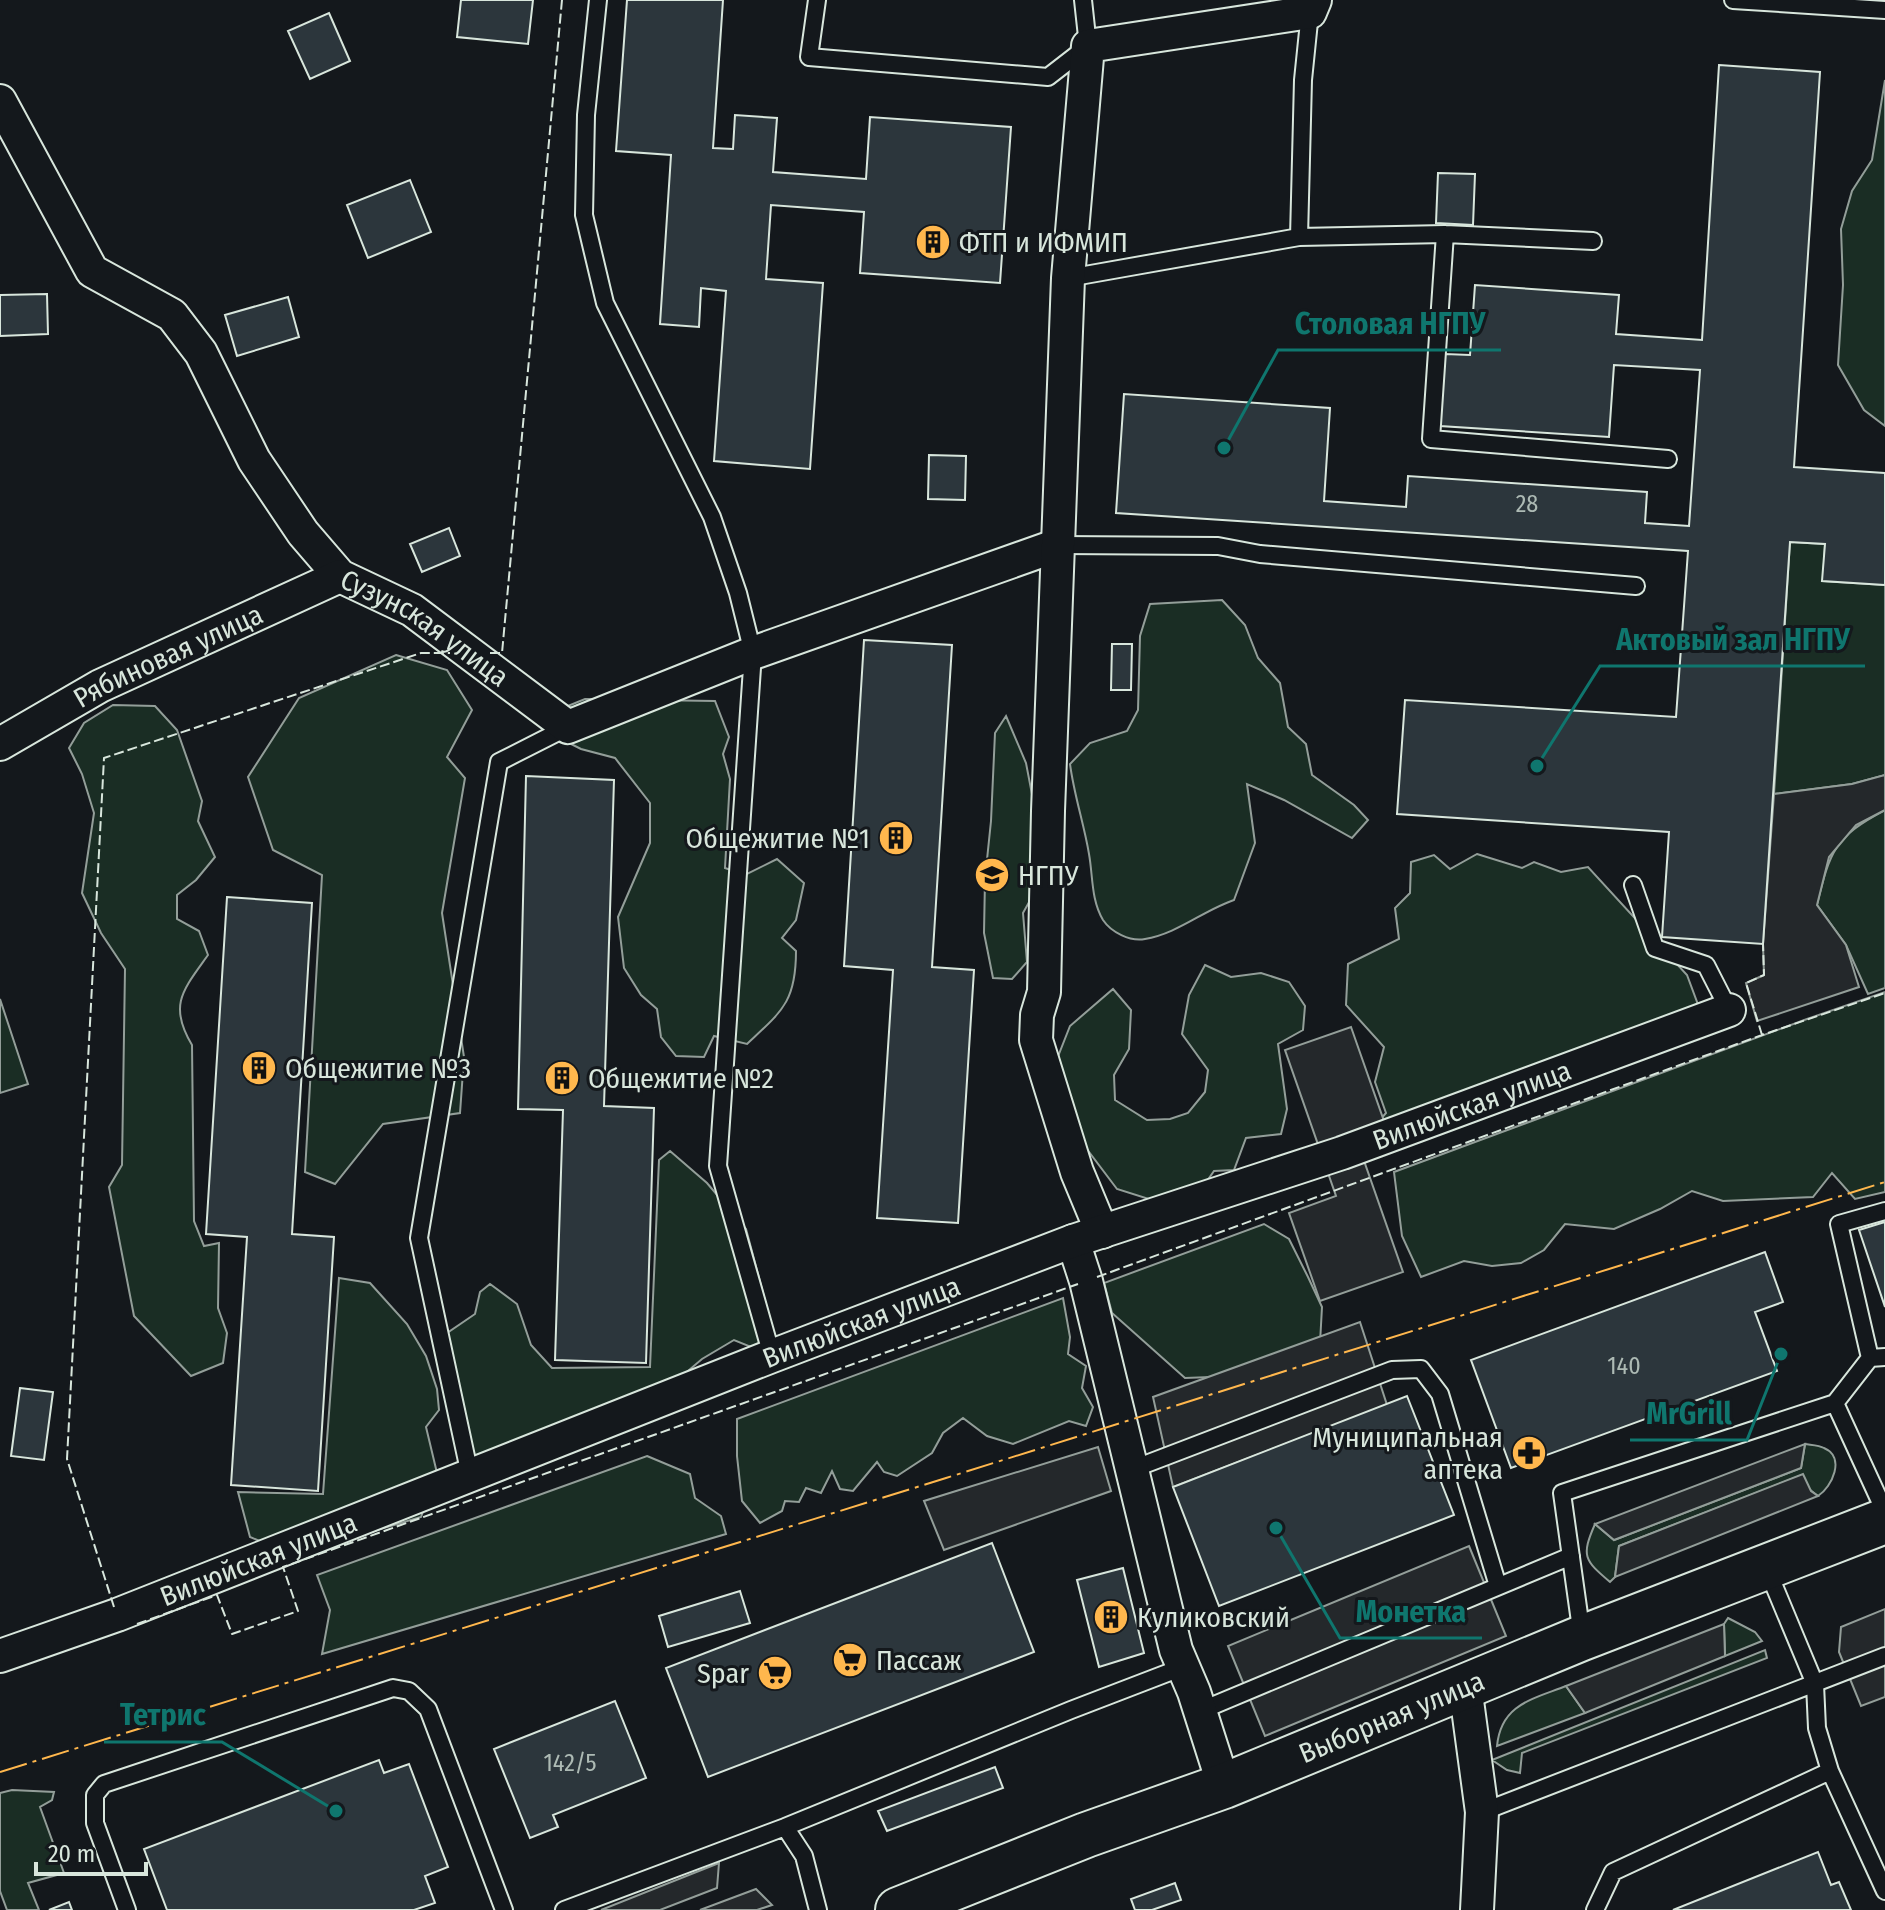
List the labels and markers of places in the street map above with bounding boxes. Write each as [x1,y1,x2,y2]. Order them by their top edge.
building icon: ФТП и ИФМИП [914,223,952,261]
place label: ФТП и ИФМИП [959,226,1128,259]
callout: Столовая НГПУ [1278,296,1501,350]
callout: Актовый зал НГПУ [1600,612,1865,666]
building icon: Общежитие №1 [877,819,915,857]
place label: Общежитие №1 [686,822,870,855]
school or university icon: НГПУ [973,856,1011,894]
place label: НГПУ [1018,859,1079,892]
building icon: Общежитие №3 [240,1049,278,1087]
place label: Общежитие №3 [285,1052,471,1085]
building icon: Общежитие №2 [543,1059,581,1097]
place label: Общежитие №2 [588,1062,774,1095]
callout: MrGrill [1630,1386,1747,1440]
place label: Муниципальная аптека [1312,1421,1503,1486]
pharmacy icon: Муниципальная аптека [1510,1434,1548,1472]
callout: Монетка [1340,1584,1482,1638]
building icon: Куликовский [1092,1598,1130,1636]
place label: Куликовский [1137,1601,1290,1634]
supermarket icon: Пассаж [831,1641,869,1679]
place label: Пассаж [876,1644,961,1677]
supermarket icon: Spar [756,1654,794,1692]
place label: Spar [697,1657,749,1690]
callout: Тетрис [104,1688,222,1742]

